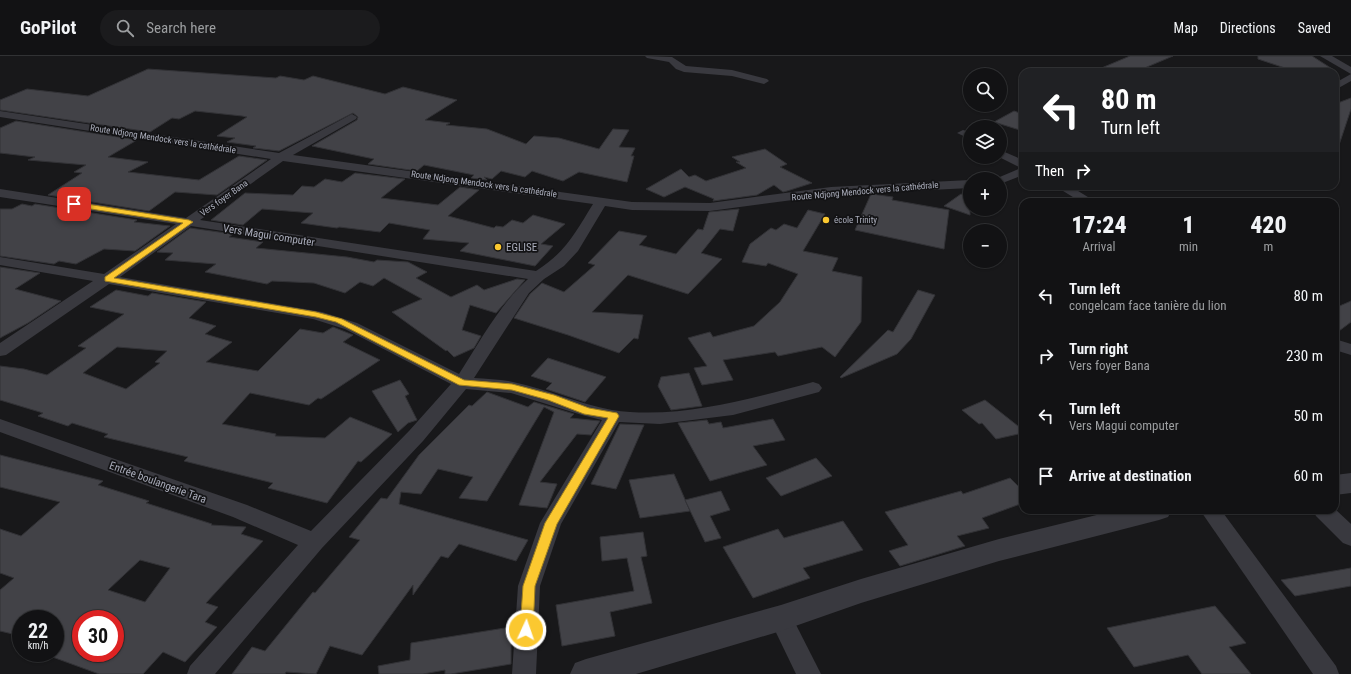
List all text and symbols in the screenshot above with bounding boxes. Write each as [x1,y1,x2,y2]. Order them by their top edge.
search box [100,10,380,46]
text: GoPilot [20,16,76,39]
icon: search [114,17,136,39]
text: Search here [146,19,216,37]
text: Map [1174,20,1198,36]
text: Directions [1220,20,1276,36]
text: Saved [1298,20,1331,36]
map controls [963,68,1007,268]
button: search [963,68,1007,112]
text: 80 m [1101,83,1157,116]
icon: left [1035,84,1087,136]
text: Turn left [1101,117,1160,138]
button: layers [963,120,1007,164]
street label: Route Ndjong Mendock vers la cathédrale [89,123,237,155]
icon: right [1072,160,1094,182]
text: Then [1035,162,1064,180]
street label: Route Ndjong Mendock vers la cathédrale [410,169,558,199]
button: + [963,172,1007,216]
street label: Vers foyer Bana [198,178,250,218]
street label: Route Ndjong Mendock vers la cathédrale [791,180,939,202]
pin [57,187,91,221]
icon: arrive [63,193,85,215]
text: 17:24 [1071,211,1127,239]
text: 1 [1182,211,1195,239]
text: 420 [1250,211,1287,239]
marker: école Trinity [821,215,831,225]
place label: école Trinity [834,215,877,225]
street label: Vers Magui computer [222,222,316,249]
button: − [963,224,1007,268]
text: Arrival [1082,239,1116,254]
text: min [1179,239,1198,254]
text: m [1264,239,1273,254]
place label: EGLISE [506,241,538,254]
marker: EGLISE [493,242,503,252]
text: Turn left [1069,280,1120,298]
icon: left [1035,285,1057,307]
text: 80 m [1293,287,1323,305]
text: congelcam face tanière du lion [1069,298,1227,313]
text: Turn right [1069,340,1128,358]
icon: right [1035,345,1057,367]
text: 230 m [1286,347,1323,365]
text: Vers foyer Bana [1069,358,1150,373]
text: Turn left [1069,400,1120,418]
icon: left [1035,405,1057,427]
text: 50 m [1293,407,1323,425]
text: Vers Magui computer [1069,418,1179,433]
street label: Entrée boulangerie Tara [108,459,208,506]
icon: arrive [1035,465,1057,487]
text: Arrive at destination [1069,467,1192,485]
text: 60 m [1293,467,1323,485]
position arrow [505,609,547,651]
speed limit sign: 30 [72,610,124,662]
text: 22 [28,619,48,643]
text: km/h [28,640,48,651]

